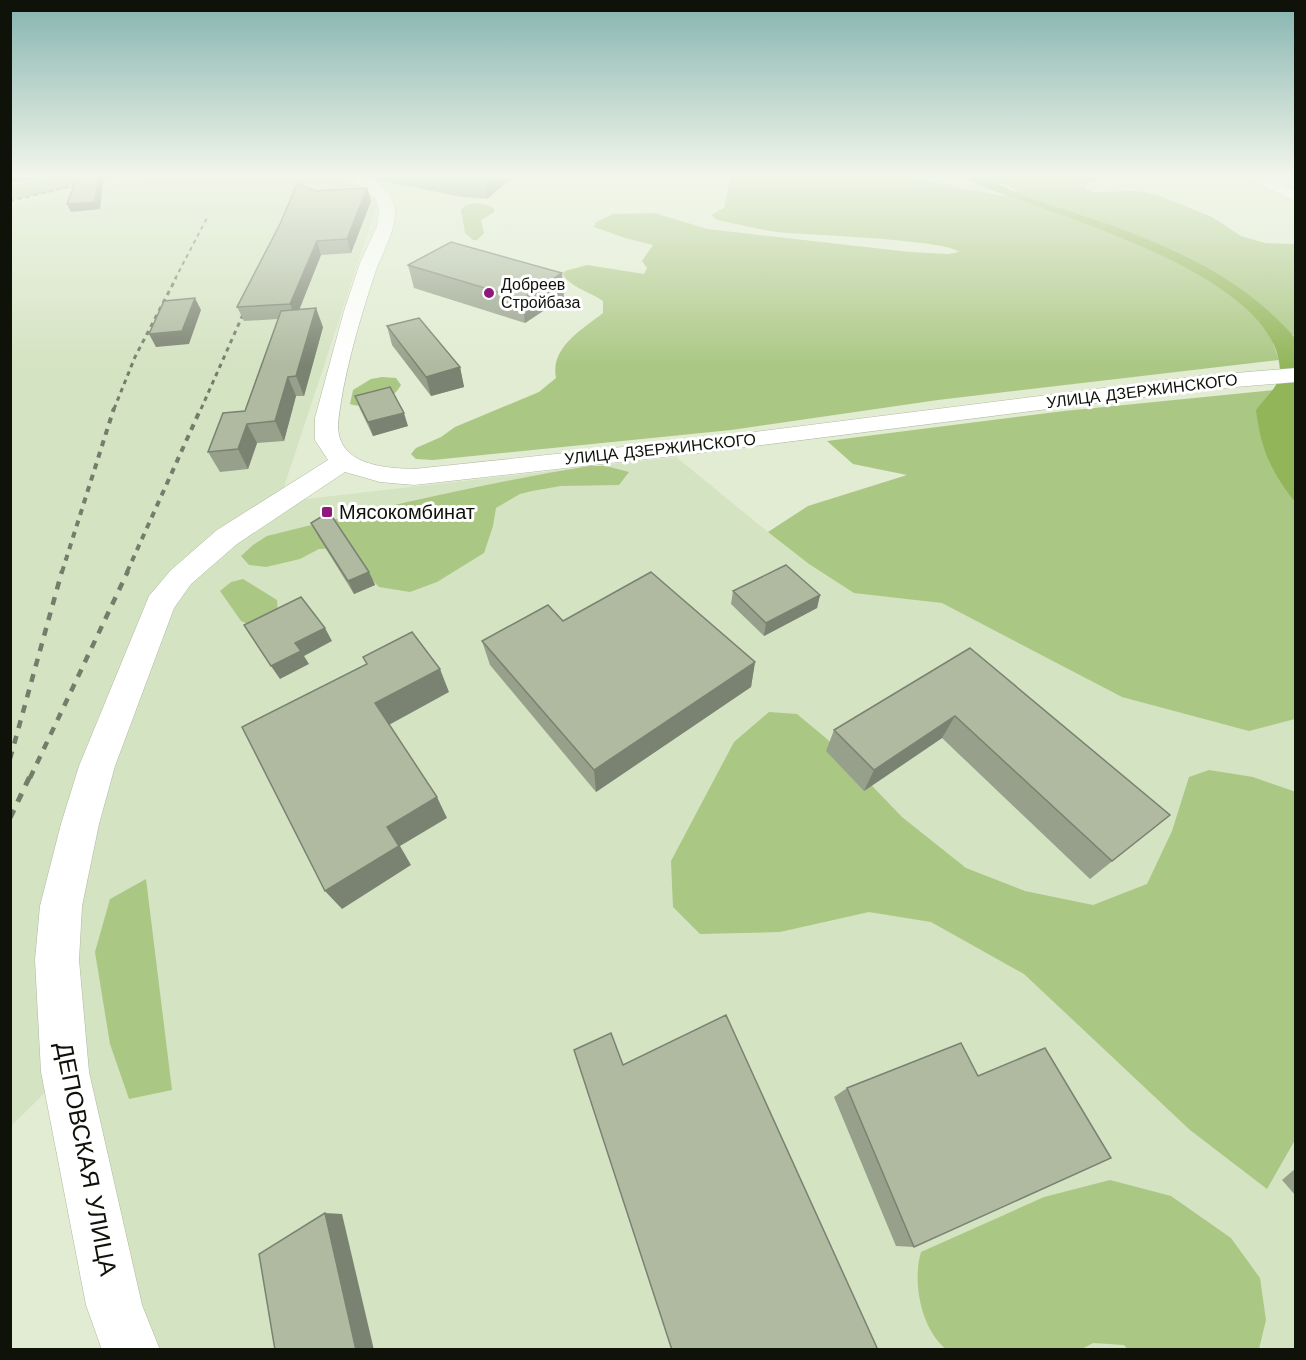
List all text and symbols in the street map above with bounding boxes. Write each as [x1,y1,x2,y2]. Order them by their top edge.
place label: Добреев Стройбаза [501,275,580,312]
marker: Добреев Стройбаза [482,286,496,300]
street label: УЛИЦА ДЗЕРЖИНСКОГО [1045,370,1239,412]
street label: УЛИЦА ДЗЕРЖИНСКОГО [563,429,757,469]
place label: Мясокомбинат [339,500,475,524]
marker: Мясокомбинат [320,505,334,519]
street label: ДЕПОВСКАЯ УЛИЦА [50,1040,122,1278]

